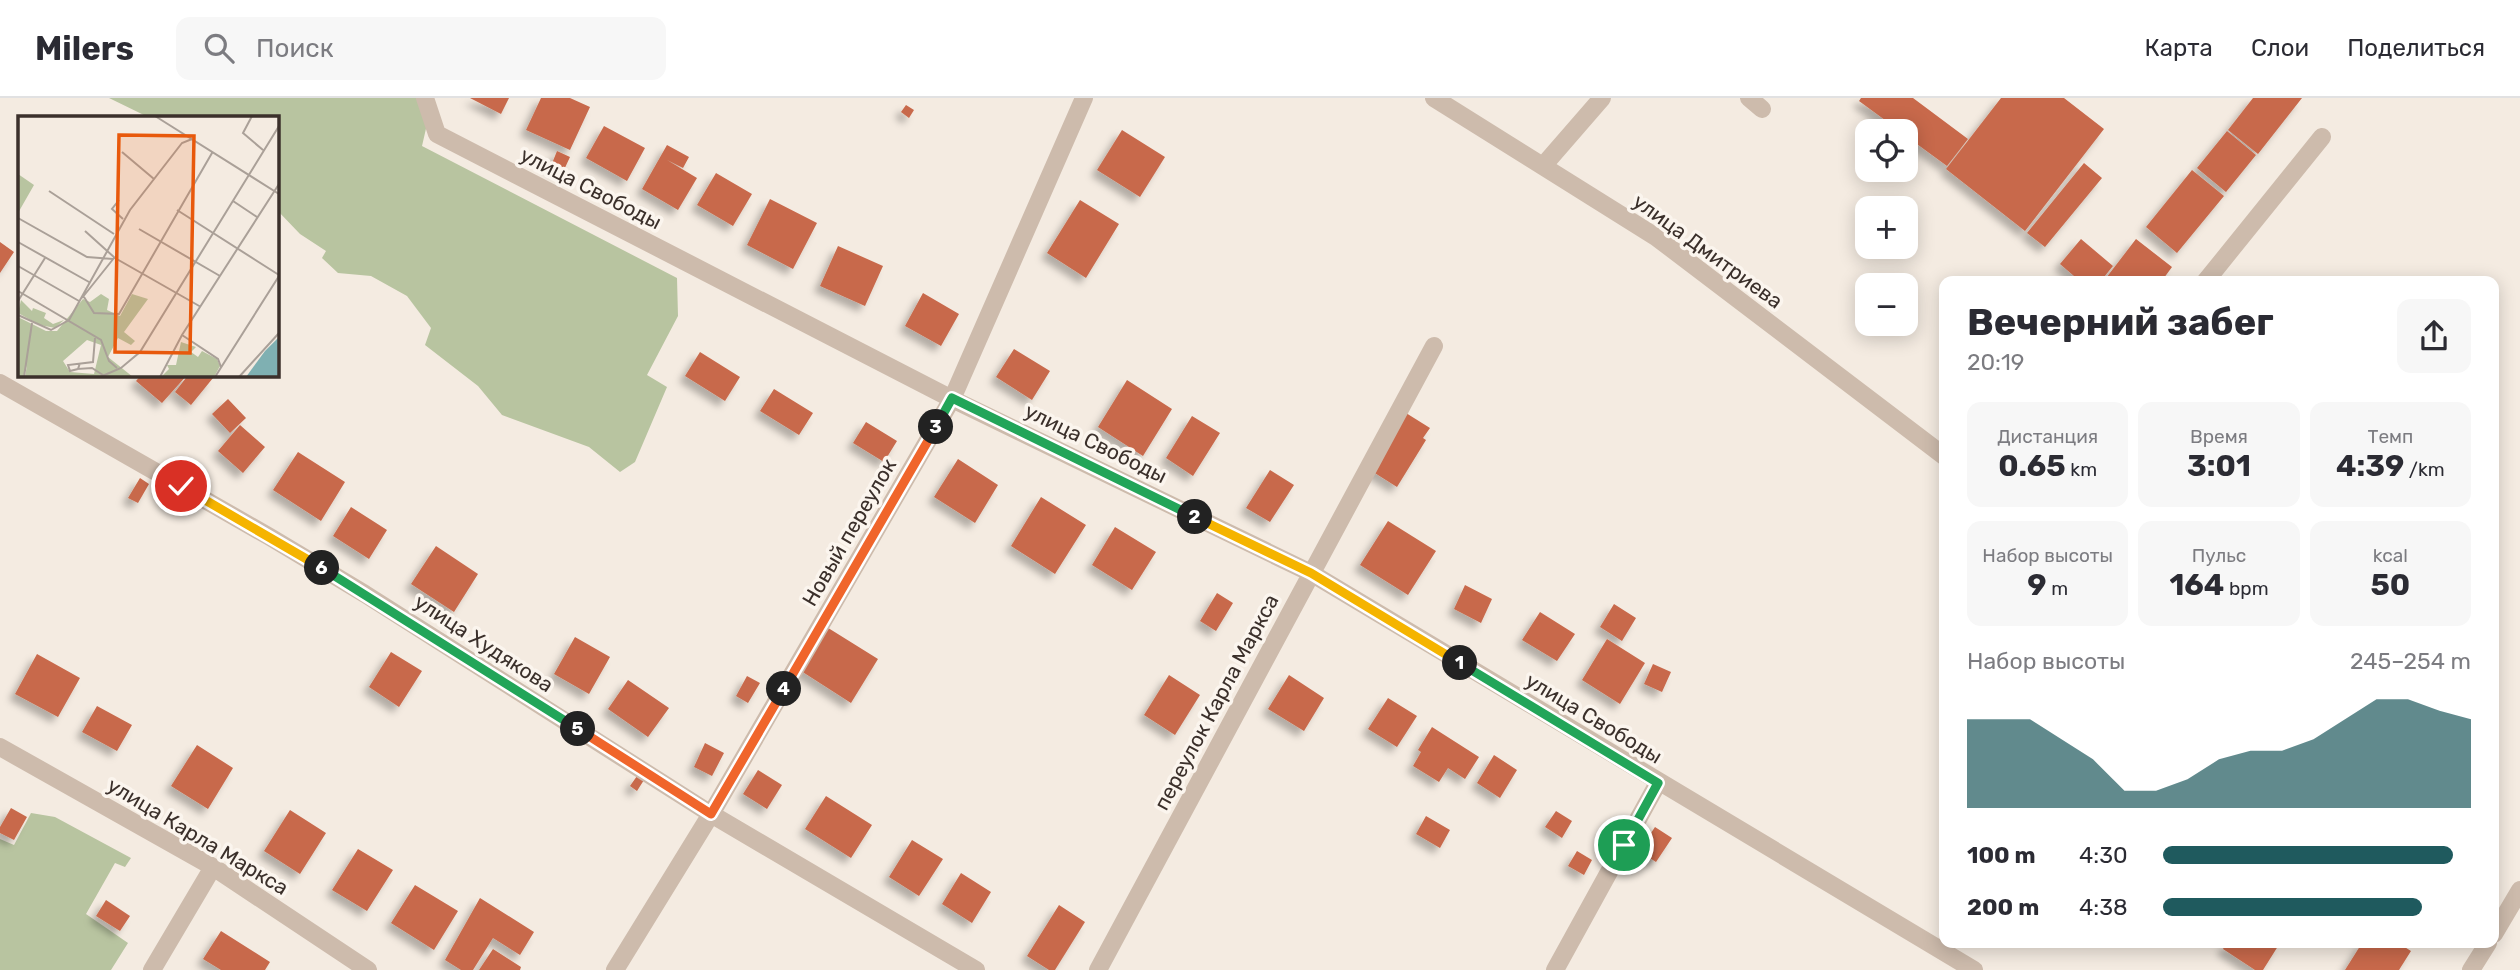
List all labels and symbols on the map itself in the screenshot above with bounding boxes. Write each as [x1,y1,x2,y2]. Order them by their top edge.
inset map [18,116,278,376]
street label: улица Свободы [516,142,666,234]
street label: улица Дмитриева [1628,188,1788,314]
street label: улица Свободы [1021,398,1171,488]
pin: 3 [918,410,954,444]
street label: Новый переулок [797,454,901,610]
pin [151,456,211,516]
pin: 2 [1178,500,1212,534]
pin: 6 [304,550,340,586]
street label: улица Худякова [410,589,558,697]
street label: переулок Карла Маркса [1148,590,1284,814]
pin: 1 [1442,646,1478,680]
street label: улица Свободы [1521,667,1667,769]
pin: 4 [766,672,802,706]
pin: 5 [560,712,596,746]
street label: улица Карла Маркса [103,772,293,900]
pin [1594,815,1654,875]

